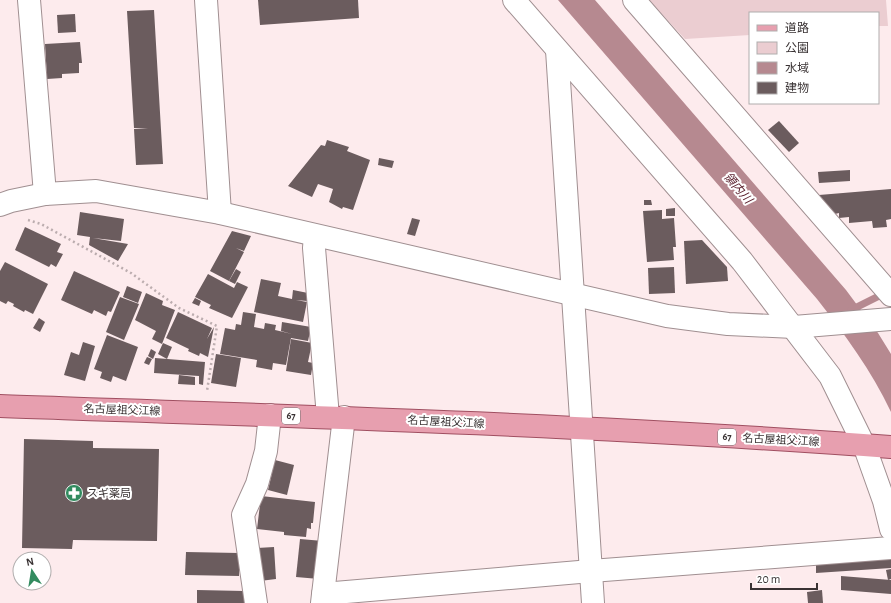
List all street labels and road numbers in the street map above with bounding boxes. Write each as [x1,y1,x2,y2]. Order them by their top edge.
street label: 名古屋祖父江線 [83,402,161,417]
road number: 67 [282,408,300,424]
street label: 名古屋祖父江線 [407,413,485,430]
road number: 67 [718,429,736,445]
street label: 名古屋祖父江線 [742,431,820,448]

